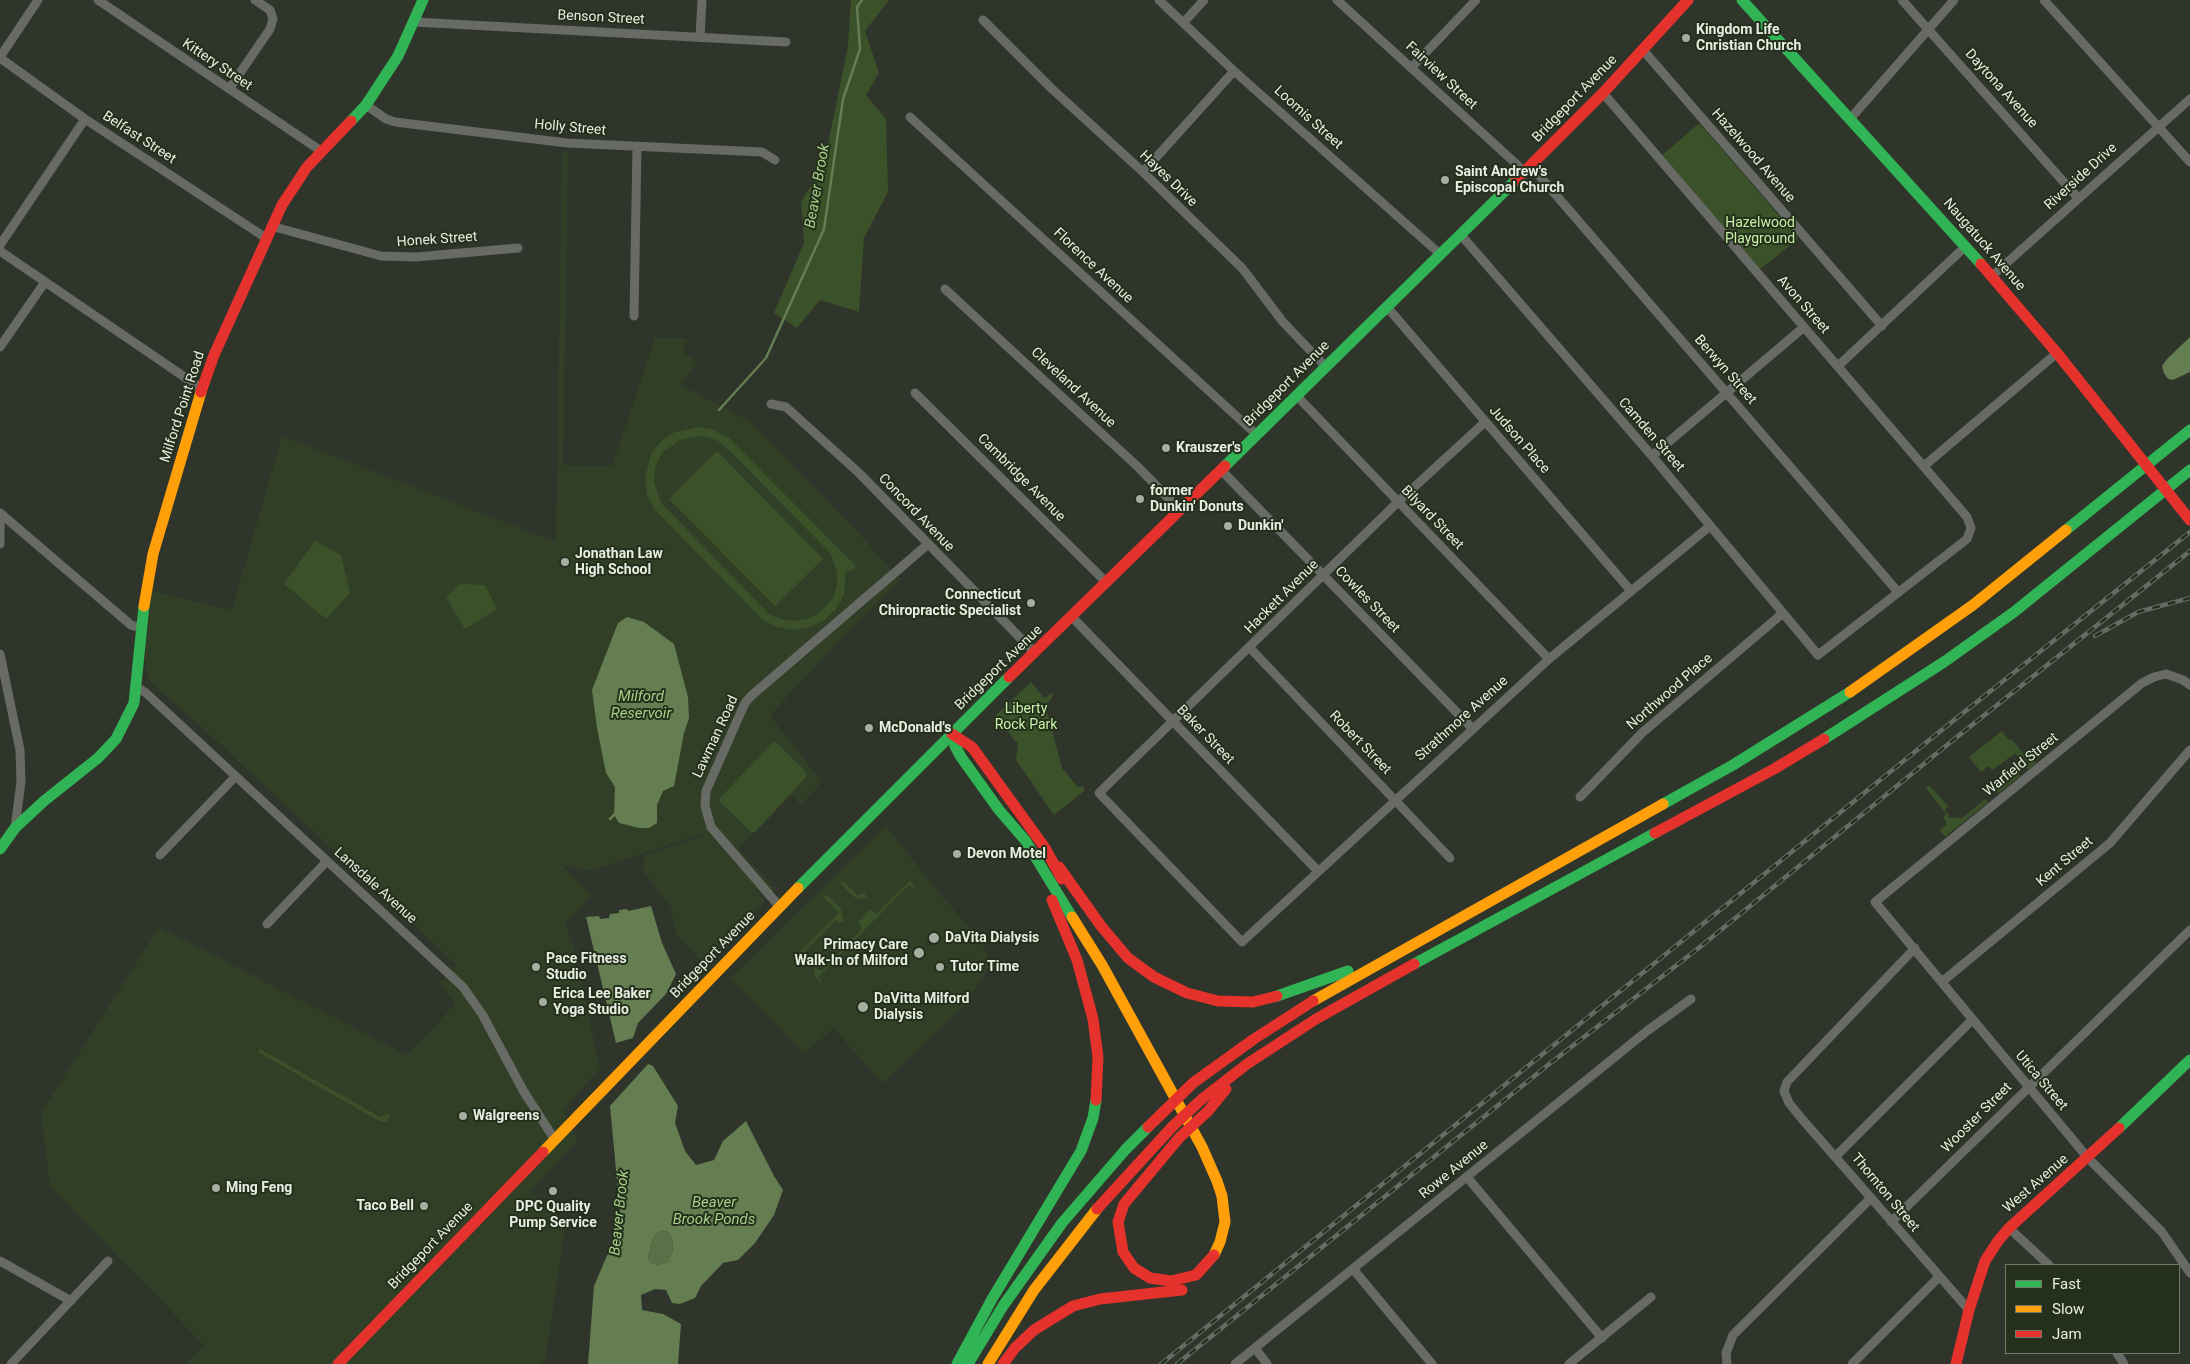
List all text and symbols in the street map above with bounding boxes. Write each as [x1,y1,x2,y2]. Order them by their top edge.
street label: Benson Street [557,7,645,29]
place label: Kingdom Life Cnristian Church [1696,22,1801,54]
marker: Kingdom Life Cnristian Church [1680,32,1692,44]
street label: Kittery Street [179,35,255,95]
street label: Fairview Street [1402,39,1480,113]
street label: Daytona Avenue [1961,46,2041,132]
street label: Bridgeport Avenue [1529,52,1621,146]
street label: Loomis Street [1270,83,1346,153]
street label: Hazelwood Avenue [1708,106,1798,206]
street label: Belfast Street [99,108,179,168]
street label: Holly Street [533,117,607,139]
street label: Riverside Drive [2041,140,2121,214]
water label: Beaver Brook [802,142,834,230]
street label: Hayes Drive [1136,147,1200,211]
place label: Saint Andrew's Episcopal Church [1455,164,1564,196]
marker: Saint Andrew's Episcopal Church [1439,174,1451,186]
street label: Naugatuck Avenue [1939,195,2029,295]
park label: Hazelwood Playground [1725,215,1795,248]
street label: Florence Avenue [1050,225,1136,307]
street label: Honek Street [396,229,478,251]
street label: Avon Street [1773,272,1833,338]
street label: Berwyn Street [1690,332,1760,408]
street label: Bridgeport Avenue [1240,337,1334,431]
street label: Cleveland Avenue [1027,344,1119,432]
street label: Milford Point Road [157,349,209,465]
street label: Camden Street [1614,395,1688,475]
street label: Judson Place [1485,403,1553,477]
street label: Cambridge Avenue [974,431,1068,525]
place label: Krauszer's [1176,440,1241,456]
marker: Krauszer's [1160,442,1172,454]
street label: Concord Avenue [875,471,957,555]
street label: Bilyard Street [1397,482,1467,554]
place label: former Dunkin' Donuts [1150,483,1244,516]
marker: former Dunkin' Donuts [1134,493,1146,505]
place label: Dunkin' [1238,518,1283,534]
marker: Dunkin' [1222,520,1234,532]
place label: Jonathan Law High School [575,546,663,578]
marker: Jonathan Law High School [559,556,571,568]
street label: Hackett Avenue [1242,557,1322,637]
street label: Cowles Street [1331,563,1403,637]
place label: Connecticut Chiropractic Specialist [879,587,1021,620]
marker: Connecticut Chiropractic Specialist [1025,597,1037,609]
street label: Bridgeport Avenue [952,622,1046,714]
street label: Northwood Place [1624,650,1716,734]
street label: Strathmore Avenue [1412,673,1512,765]
water label: Milford Reservoir [611,688,671,723]
street label: Lawman Road [690,693,742,781]
park label: Liberty Rock Park [995,701,1057,734]
street label: Baker Street [1173,702,1237,768]
street label: Robert Street [1325,708,1395,778]
place label: McDonald's [879,720,951,736]
marker: McDonald's [863,722,875,734]
street label: Warfield Street [1980,730,2062,800]
street label: Kent Street [2033,833,2097,891]
street label: Lansdale Avenue [330,844,420,928]
place label: Devon Motel [967,846,1046,862]
marker: Devon Motel [951,848,963,860]
street label: Bridgeport Avenue [667,908,759,1002]
place label: DaVita Dialysis [945,930,1039,946]
marker: DaVita Dialysis [927,931,941,945]
place label: Primacy Care Walk-In of Milford [795,937,908,970]
marker: Primacy Care Walk-In of Milford [912,946,926,960]
place label: Pace Fitness Studio [546,951,627,984]
place label: Tutor Time [950,959,1019,975]
marker: Pace Fitness Studio [530,961,542,973]
marker: Tutor Time [934,961,946,973]
place label: Erica Lee Baker Yoga Studio [553,986,651,1019]
place label: DaVitta Milford Dialysis [874,991,969,1024]
marker: Erica Lee Baker Yoga Studio [537,996,549,1008]
marker: DaVitta Milford Dialysis [856,1000,870,1014]
street label: Utica Street [2011,1048,2071,1114]
street label: Wooster Street [1938,1079,2016,1157]
place label: Walgreens [473,1108,539,1124]
marker: Walgreens [457,1110,469,1122]
street label: Rowe Avenue [1416,1137,1492,1203]
street label: Thornton Street [1847,1150,1923,1236]
street label: West Avenue [2000,1151,2072,1217]
water label: Beaver Brook [607,1169,633,1257]
place label: Ming Feng [226,1180,292,1196]
marker: Ming Feng [210,1182,222,1194]
marker: DPC Quality Pump Service [547,1185,559,1197]
water label: Beaver Brook Ponds [673,1194,755,1229]
place label: Taco Bell [356,1198,414,1214]
street label: Bridgeport Avenue [385,1199,477,1293]
place label: DPC Quality Pump Service [509,1199,597,1232]
marker: Taco Bell [418,1200,430,1212]
legend [2005,1264,2180,1354]
text: Fast [2052,1275,2081,1293]
text: Slow [2052,1300,2084,1318]
text: Jam [2052,1325,2082,1343]

